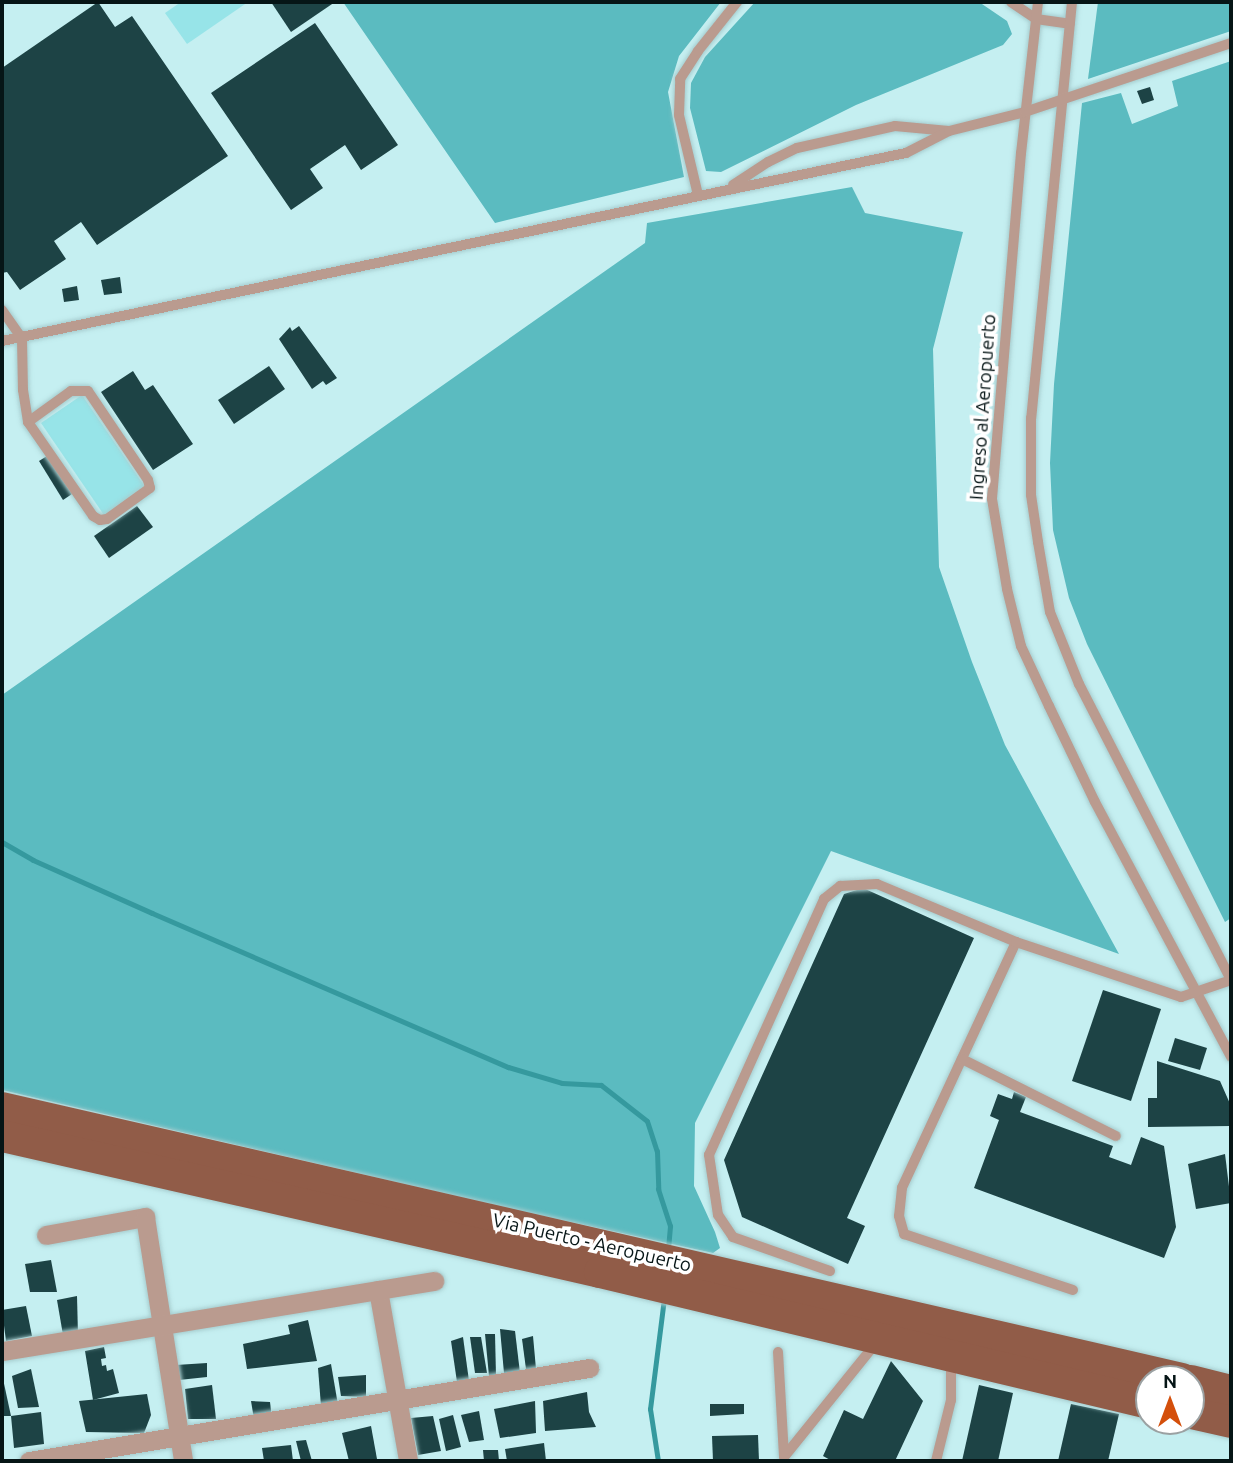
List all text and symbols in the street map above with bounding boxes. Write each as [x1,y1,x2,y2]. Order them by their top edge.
street label: Ingreso al Aeropuerto [965,313,1001,501]
street label: Via Puerto - Aeropuerto [490,1209,694,1277]
north arrow [1135,1365,1205,1435]
text: N [1163,1370,1177,1392]

